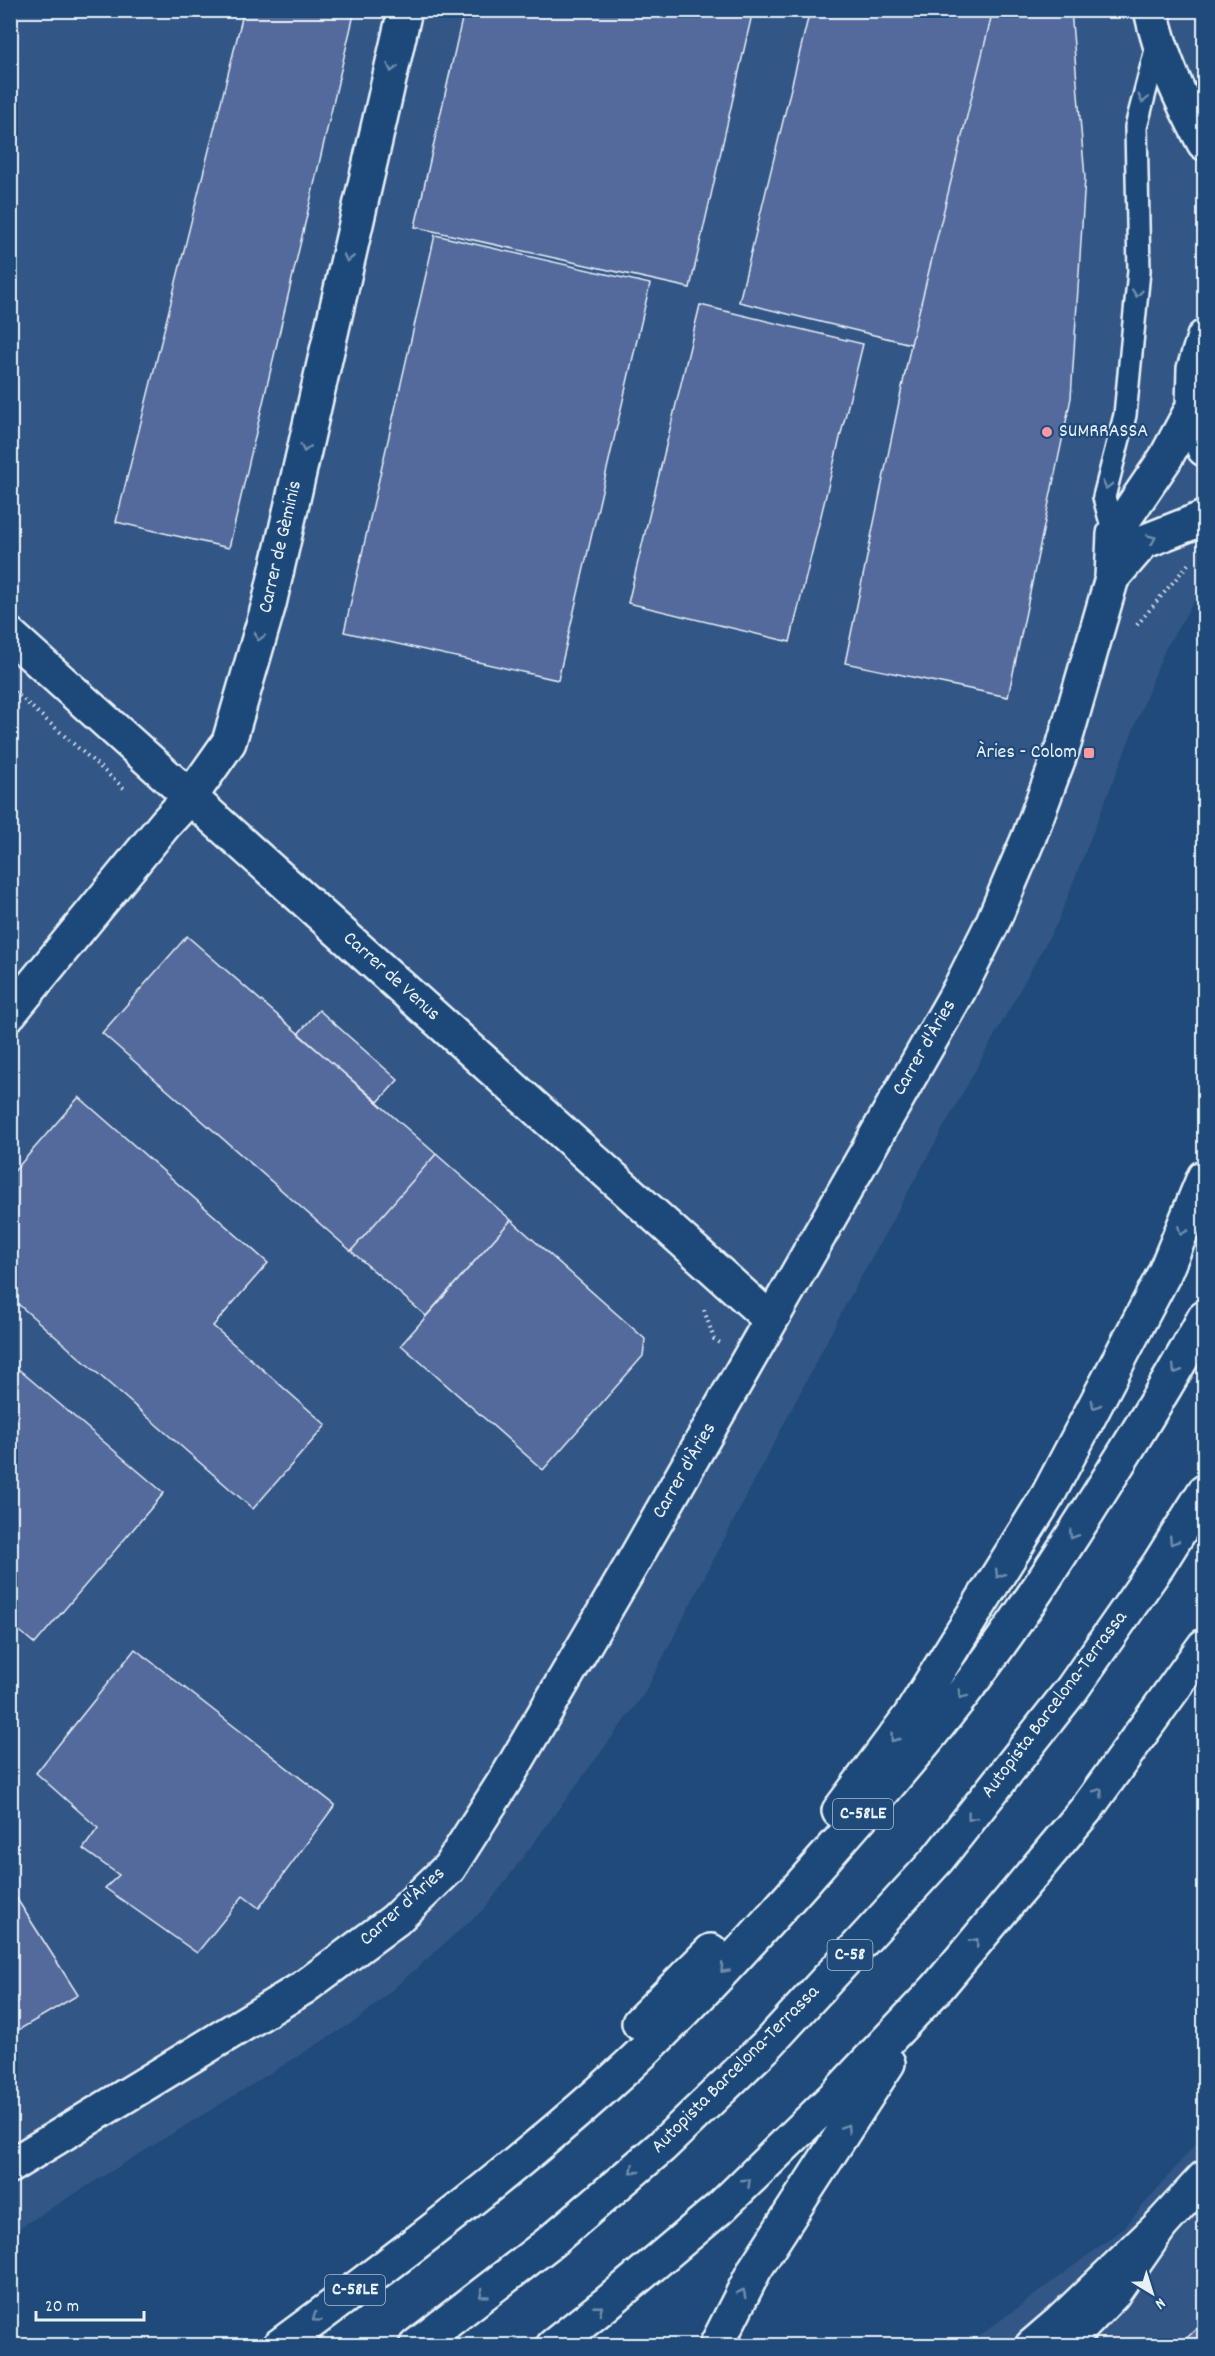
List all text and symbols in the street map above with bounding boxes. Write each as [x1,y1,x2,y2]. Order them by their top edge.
one-way arrow [386,62,399,72]
one-way arrow [1138,93,1151,103]
one-way arrow [343,252,356,262]
one-way arrow [1131,288,1144,297]
place label: SUMRRASSA [1059,418,1148,446]
marker: SUMRRASSA [1040,425,1054,439]
one-way arrow [299,442,312,452]
street label: Carrer de Gèminis [252,478,310,616]
one-way arrow [1102,480,1115,490]
one-way arrow [1145,534,1156,546]
one-way arrow [254,631,266,642]
place label: Àries - Colom [976,739,1077,767]
marker: Àries - Colom [1082,746,1096,760]
street label: Carrer de Venus [336,926,446,1028]
street label: Carrer d'Àries [886,995,964,1101]
one-way arrow [1177,1224,1189,1235]
one-way arrow [1172,1364,1184,1374]
one-way arrow [1091,1399,1102,1409]
street label: Carrer d'Àries [646,1418,724,1524]
one-way arrow [1069,1529,1081,1539]
one-way arrow [1169,1535,1181,1545]
one-way arrow [994,1568,1006,1578]
street label: Autopista Barcelona-Terrassa [975,1605,1135,1804]
one-way arrow [958,1688,969,1699]
one-way arrow [890,1732,901,1743]
one-way arrow [1092,1787,1103,1798]
road number: C-58LE [833,1799,893,1829]
one-way arrow [968,1810,979,1821]
street label: Carrer d'Àries [354,1861,452,1953]
one-way arrow [968,1938,979,1949]
road number: C-58 [828,1940,872,1970]
one-way arrow [720,1962,731,1973]
street label: Autopista Barcelona-Terrassa [646,1979,827,2160]
one-way arrow [838,2124,850,2134]
one-way arrow [630,2163,641,2174]
one-way arrow [739,2179,750,2190]
north arrow [1122,2263,1182,2323]
road number: C-58LE [325,2275,385,2305]
scale bar [36,2284,144,2322]
one-way arrow [479,2286,490,2297]
one-way arrow [735,2289,747,2300]
text: N [1149,2291,1170,2314]
text: 20 m [45,2295,79,2320]
one-way arrow [592,2306,603,2317]
one-way arrow [312,2311,323,2322]

